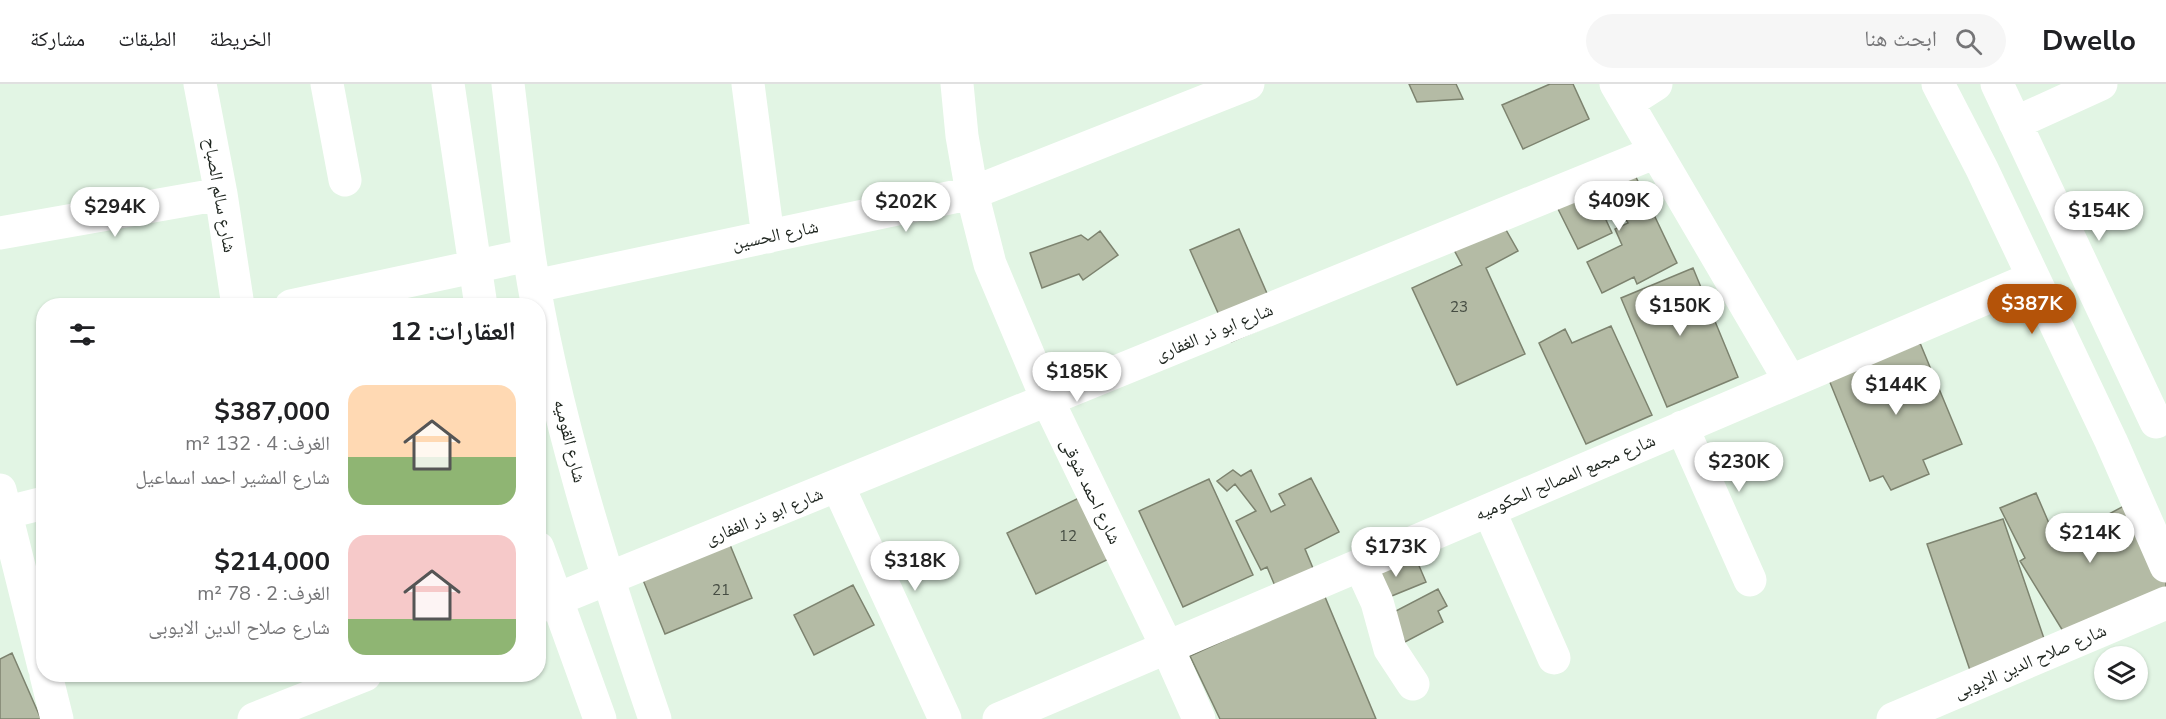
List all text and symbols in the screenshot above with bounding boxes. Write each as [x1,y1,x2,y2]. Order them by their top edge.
search box [1586,14,2006,68]
text: Dwello [2042,22,2136,60]
text: ابحث هنا [1864,24,1937,54]
text: مشاركة [30,25,85,53]
text: الطبقات [118,25,177,53]
text: الخريطة [210,25,271,53]
icon: search [1952,25,1985,58]
street label: شارع سالم الصباح [198,136,242,254]
pin: $409K [1577,181,1661,232]
pin: $202K [864,182,948,233]
pin: $294K [73,187,157,238]
text: $409K [1588,187,1650,214]
text: $202K [875,188,937,215]
pin: $154K [2057,191,2141,242]
text: $294K [84,193,146,220]
text: $154K [2068,197,2130,224]
street label: شارع الحسين [730,214,820,256]
pin: $387K [1990,284,2074,335]
pin: $150K [1638,286,1722,337]
text: $387K [2001,290,2063,317]
text: $150K [1649,292,1711,319]
street label: شارع ابو ذر الغفارى [1151,297,1277,367]
house number: 23 [1450,297,1468,317]
text: العقارات: 12 [390,314,516,349]
icon: filters [66,318,99,351]
pin: $185K [1035,352,1119,403]
text: $185K [1046,358,1108,385]
pin: $144K [1854,365,1938,416]
text: $144K [1865,371,1927,398]
text: $387,000 [214,394,330,429]
street label: شارع القوميه [548,397,592,485]
icon: home [396,409,468,481]
street label: شارع مجمع المصالح الحكوميه [1471,428,1659,526]
text: الغرف: 4 · 132 m² [185,430,330,457]
street label: شارع احمد شوقى [1055,434,1127,548]
pin: $230K [1697,442,1781,493]
text: $230K [1708,448,1770,475]
text: شارع المشير احمد اسماعيل [135,464,330,491]
street label: شارع ابو ذر الغفارى [701,481,827,551]
pin: $214K [2048,513,2132,564]
text: $214K [2059,519,2121,546]
house number: 12 [1059,526,1077,546]
pin: $173K [1354,527,1438,578]
text: $173K [1365,533,1427,560]
pin: $318K [873,541,957,592]
text: $214,000 [214,544,330,579]
text: $318K [884,547,946,574]
icon: home [396,559,468,631]
text: الغرف: 2 · 78 m² [197,580,330,607]
house number: 21 [712,580,730,600]
text: شارع صلاح الدين الايوبى [148,614,330,641]
street label: شارع صلاح الدين الايوبى [1950,618,2110,704]
map controls [2094,646,2148,700]
button: layers [2094,646,2148,700]

